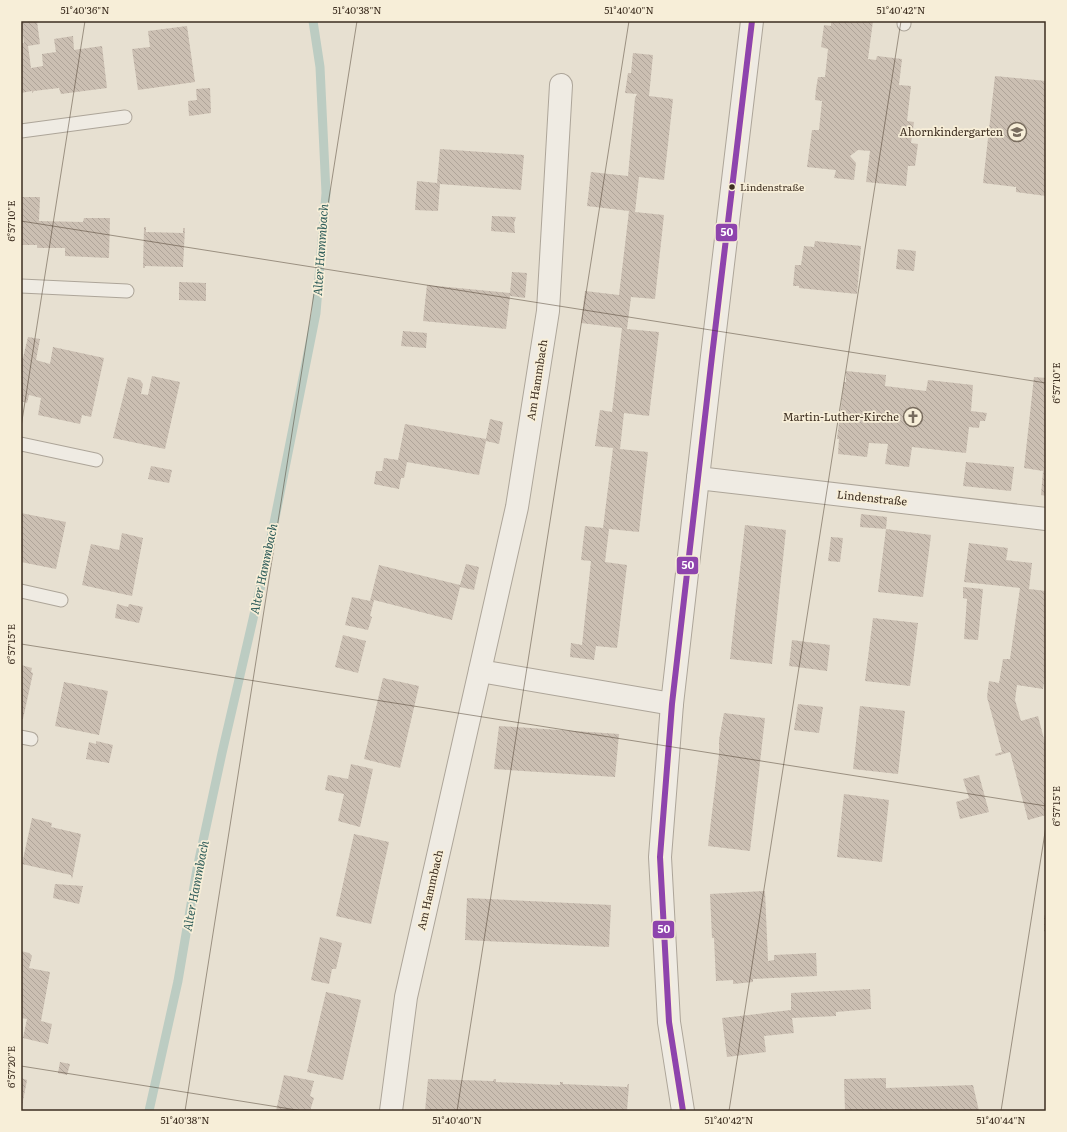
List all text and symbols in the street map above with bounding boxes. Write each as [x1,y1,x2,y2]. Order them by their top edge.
text: 51°40'36"N [60,2,110,17]
text: 51°40'38"N [332,2,382,17]
text: 51°40'40"N [604,2,654,17]
text: 51°40'42"N [877,2,925,17]
school or university icon: Ahornkindergarten [1006,121,1028,143]
place label: Ahornkindergarten [900,123,1003,139]
place label: Lindenstraße [740,179,804,194]
marker: Lindenstraße [727,182,737,192]
text: 6°57'10"E [3,200,18,242]
water label: Alter Hammbach [308,203,332,297]
line badge: 50 [715,223,738,242]
text: 50 [721,223,734,239]
street label: Am Hammbach [522,338,550,422]
text: 6°57'10"E [1048,362,1063,404]
church icon: Martin-Luther-Kirche [902,406,924,428]
place label: Martin-Luther-Kirche [783,408,899,424]
street label: Lindenstraße [836,485,908,509]
water label: Alter Hammbach [245,522,281,616]
line badge: 50 [676,556,699,575]
text: 50 [682,556,695,572]
text: 6°57'15"E [3,624,18,664]
text: 6°57'15"E [1048,786,1063,826]
water label: Alter Hammbach [177,839,213,933]
street label: Am Hammbach [412,848,446,931]
line badge: 50 [652,920,675,939]
text: 50 [658,920,671,936]
text: 6°57'20"E [3,1046,18,1088]
text: 51°40'38"N [160,1112,210,1127]
text: 51°40'40"N [432,1112,482,1127]
text: 51°40'42"N [705,1112,753,1127]
text: 51°40'44"N [976,1112,1026,1127]

